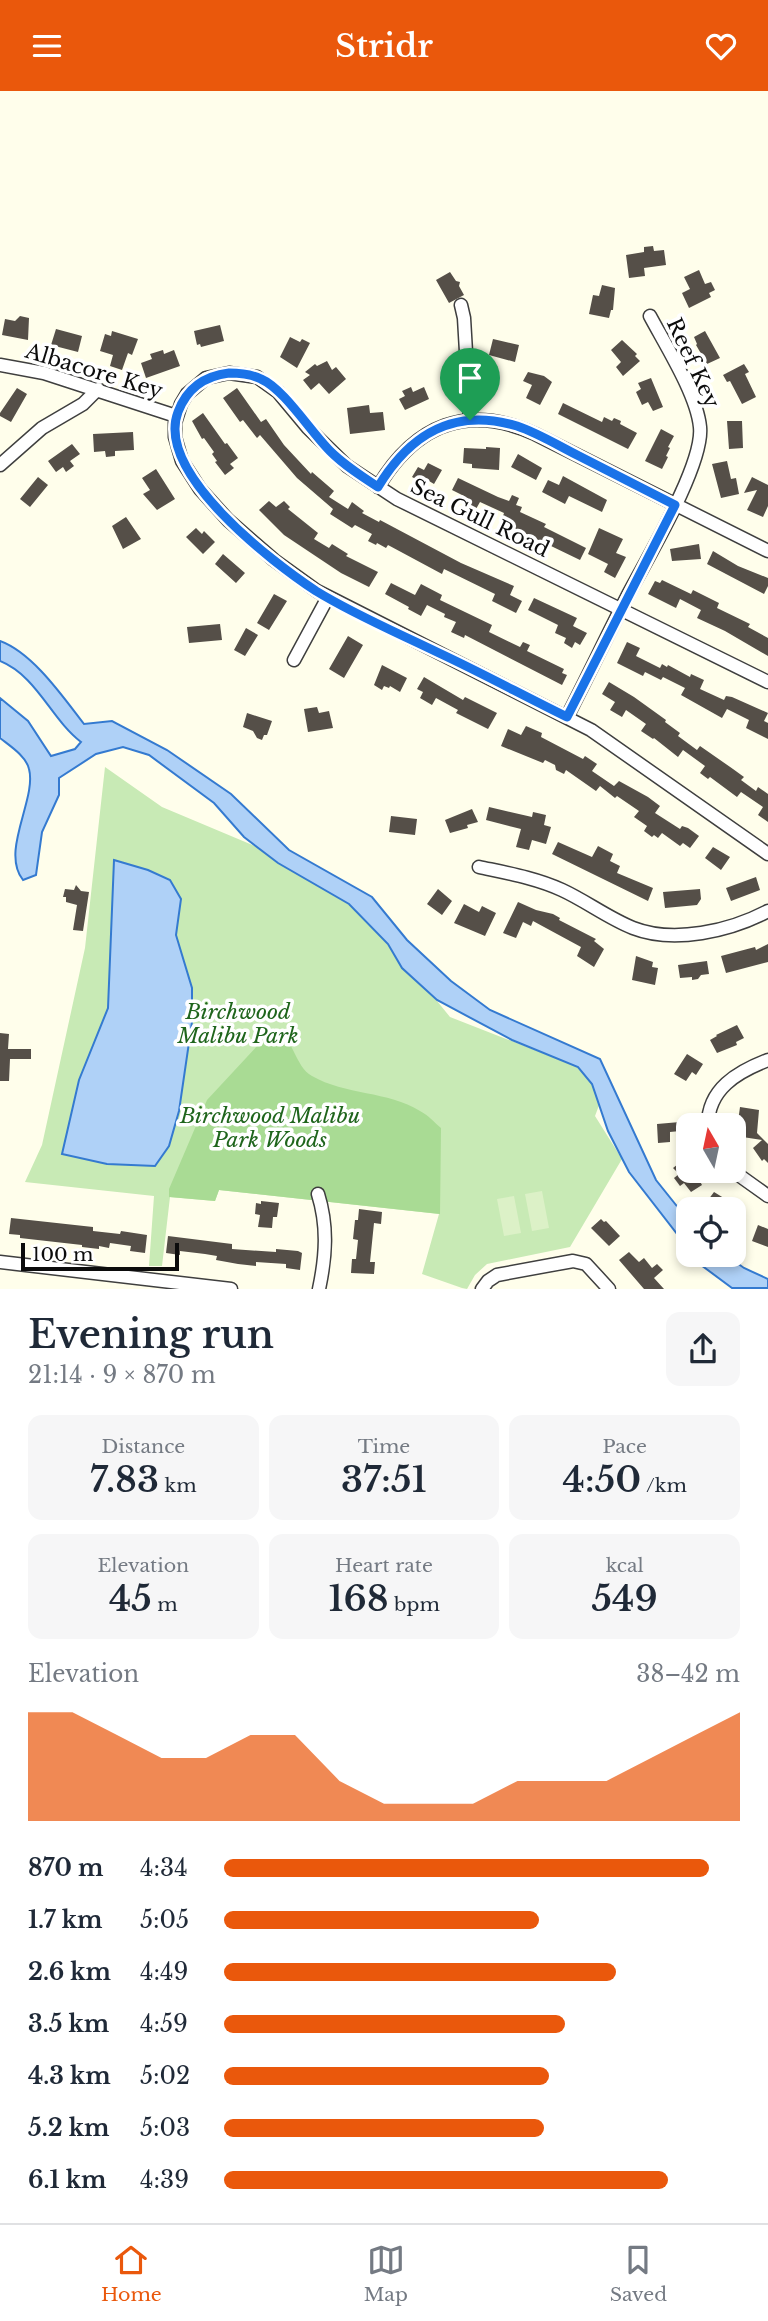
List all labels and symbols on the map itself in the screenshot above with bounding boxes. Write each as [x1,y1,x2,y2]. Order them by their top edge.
street label: Reef Key [661,314,725,413]
street label: Albacore Key [21,337,166,404]
pin [440,348,500,420]
street label: Sea Gull Road [406,473,554,563]
park label: Birchwood Malibu Park [176,999,299,1049]
park label: Birchwood Malibu Park Woods [179,1103,360,1153]
north arrow [676,1113,746,1183]
scale bar [21,1239,178,1271]

